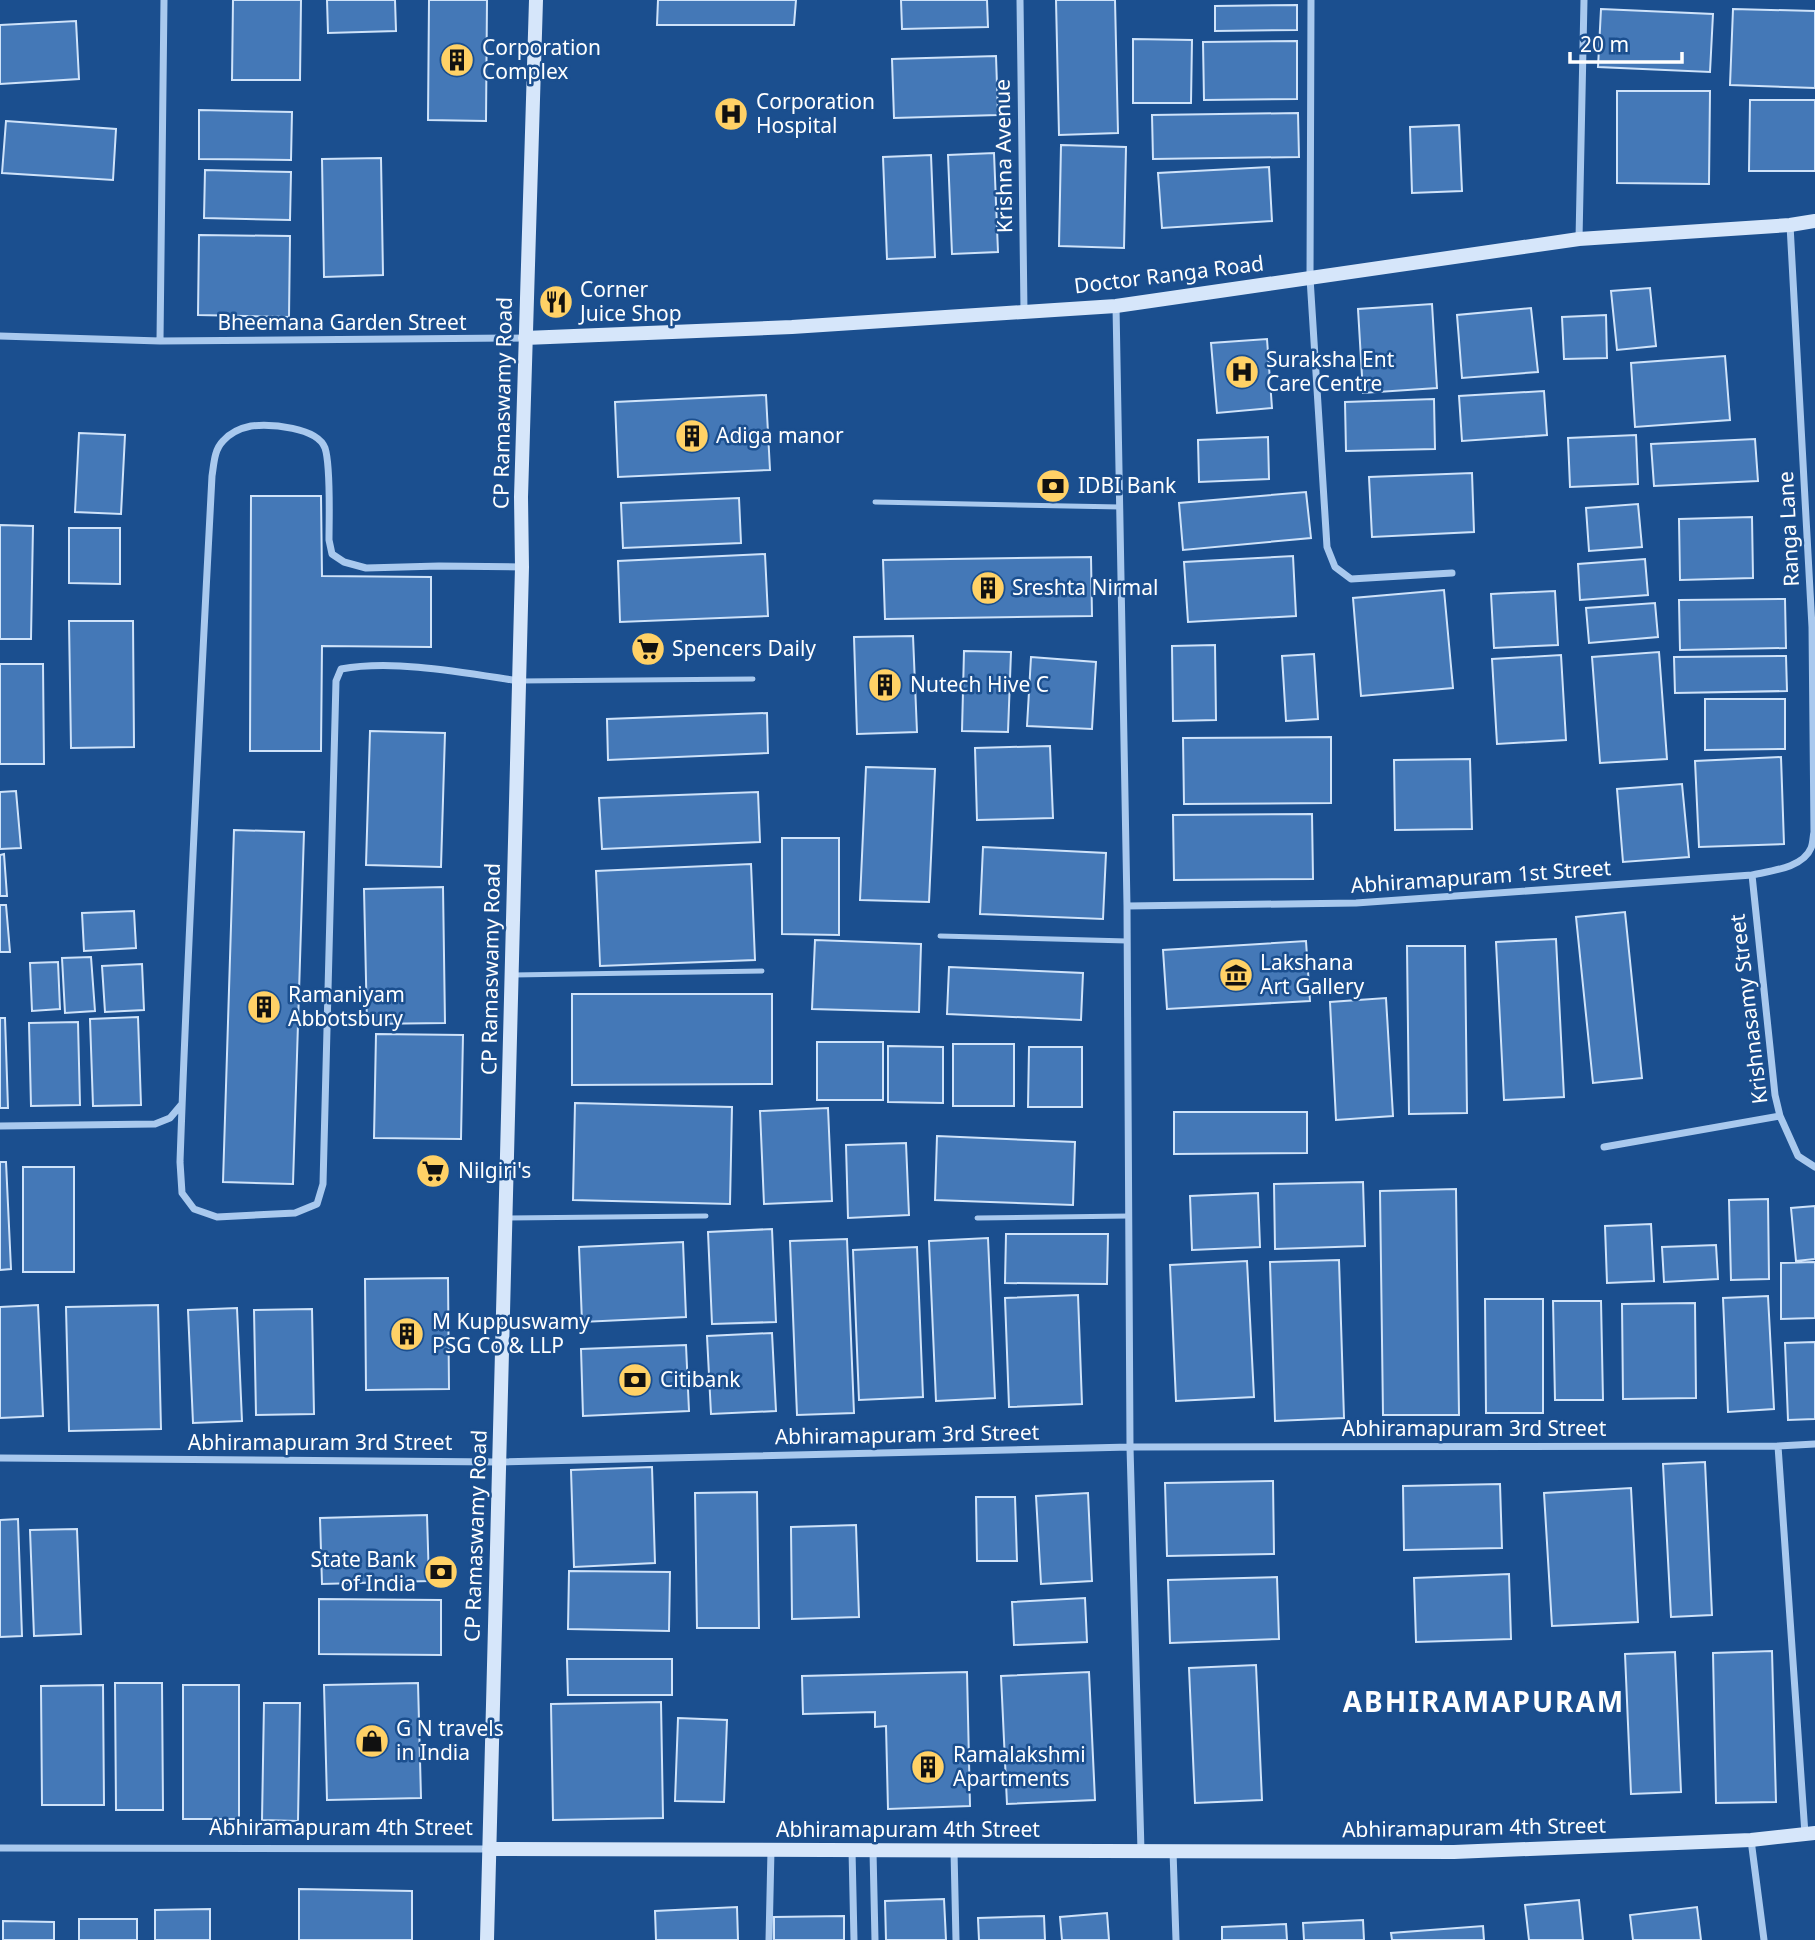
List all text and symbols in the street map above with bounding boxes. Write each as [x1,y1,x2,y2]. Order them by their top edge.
scale bar [1570,21,1682,65]
text: 20 m [1580,30,1629,58]
place label: Corporation Complex [482,33,601,85]
building icon: Corporation Complex [438,41,476,79]
street label: Krishna Avenue [988,79,1018,233]
place label: Corporation Hospital [756,87,875,139]
hospital icon: Corporation Hospital [712,95,750,133]
street label: Doctor Ranga Road [1072,248,1265,300]
place label: Corner Juice Shop [578,275,682,327]
restaurant icon: Corner Juice Shop [537,283,575,321]
street label: CP Ramaswamy Road [486,297,518,509]
street label: Bheemana Garden Street [217,308,467,336]
place label: Suraksha Ent Care Centre [1266,345,1395,397]
hospital icon: Suraksha Ent Care Centre [1223,353,1261,391]
building icon: Adiga manor [673,417,711,455]
place label: Adiga manor [716,421,844,449]
bank icon: IDBI Bank [1034,467,1072,505]
place label: IDBI Bank [1078,471,1177,499]
street label: Ranga Lane [1771,471,1805,588]
building icon: Sreshta Nirmal [969,569,1007,607]
place label: Sreshta Nirmal [1012,573,1158,601]
supermarket icon: Spencers Daily [629,630,667,668]
place label: Spencers Daily [672,634,816,662]
building icon: Nutech Hive C [866,666,904,704]
place label: Nutech Hive C [910,670,1049,698]
street label: Abhiramapuram 1st Street [1350,853,1612,899]
street label: CP Ramaswamy Road [474,863,506,1075]
street label: Krishnasamy Street [1722,912,1774,1106]
place label: Lakshana Art Gallery [1260,948,1365,1000]
museum icon: Lakshana Art Gallery [1217,956,1255,994]
place label: Ramaniyam Abbotsbury [288,980,405,1032]
building icon: Ramaniyam Abbotsbury [245,988,283,1026]
supermarket icon: Nilgiri's [414,1152,452,1190]
place label: Nilgiri's [458,1156,531,1184]
place label: M Kuppuswamy PSG Co & LLP [432,1307,590,1359]
building icon: M Kuppuswamy PSG Co & LLP [388,1315,426,1353]
bank icon: Citibank [616,1361,654,1399]
place label: Citibank [660,1365,741,1393]
street label: Abhiramapuram 3rd Street [1342,1414,1607,1442]
street label: Abhiramapuram 3rd Street [775,1418,1040,1450]
street label: Abhiramapuram 3rd Street [188,1428,453,1456]
street label: CP Ramaswamy Road [457,1429,493,1643]
place label: State Bank of India [311,1545,417,1597]
bank icon: State Bank of India [422,1553,460,1591]
district label: ABHIRAMAPURAM [1343,1682,1625,1720]
place label: G N travels in India [396,1714,504,1766]
shop icon: G N travels in India [353,1722,391,1760]
place label: Ramalakshmi Apartments [953,1740,1086,1792]
building icon: Ramalakshmi Apartments [909,1748,947,1786]
street label: Abhiramapuram 4th Street [1342,1811,1607,1843]
street label: Abhiramapuram 4th Street [209,1813,473,1841]
street label: Abhiramapuram 4th Street [776,1815,1040,1843]

